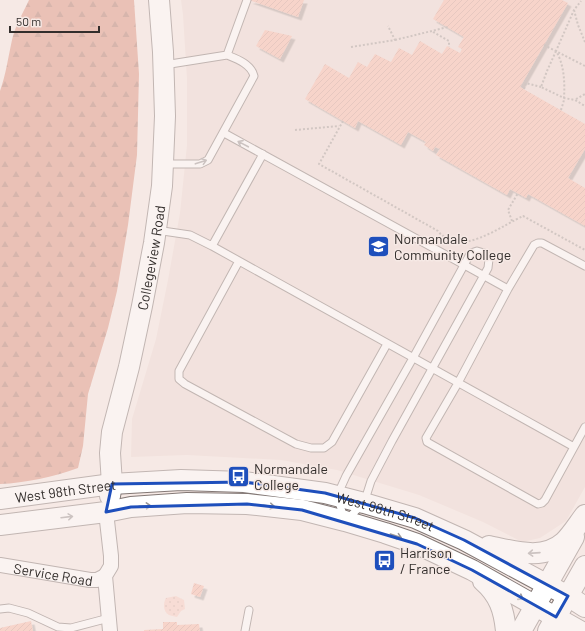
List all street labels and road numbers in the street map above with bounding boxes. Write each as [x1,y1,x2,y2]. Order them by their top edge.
street label: Collegeview Road [133,204,168,312]
street label: West 98th Street [14,475,116,505]
street label: West 98th Street [335,488,437,534]
street label: Service Road [12,559,94,589]

